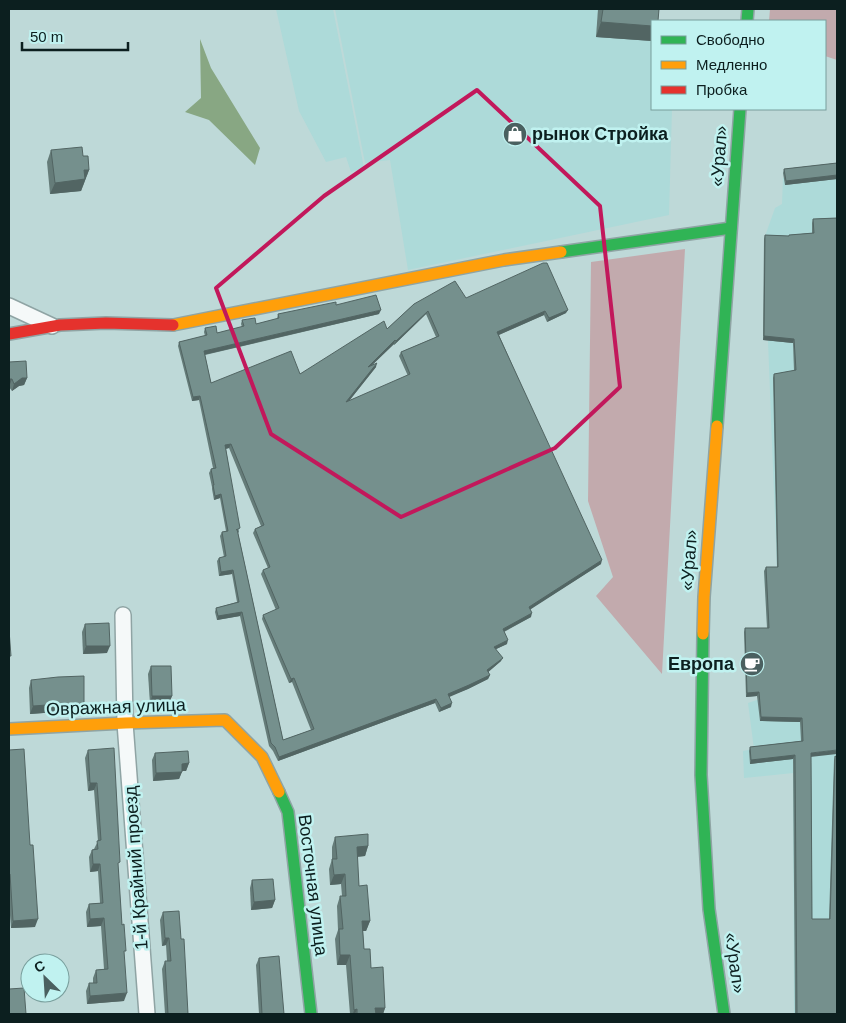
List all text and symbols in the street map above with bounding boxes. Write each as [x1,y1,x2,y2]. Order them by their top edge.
scale bar [22,20,129,52]
legend [651,20,826,110]
text: 50 m [30,28,63,45]
text: Свободно [696,31,765,48]
text: Медленно [696,56,767,73]
text: Пробка [696,81,748,98]
shop icon: рынок Стройка [502,121,528,147]
place label: рынок Стройка [532,124,669,144]
street label: «Урал» [707,125,731,187]
street label: «Урал» [677,529,701,591]
cafe icon: Европа [739,651,765,677]
place label: Европа [668,654,735,674]
street label: Овражная улица [46,695,187,719]
street label: 1-й Крайний проезд [120,785,152,951]
street label: Восточная улица [294,813,332,958]
street label: «Урал» [721,931,749,995]
north arrow [20,953,70,1003]
text: С [32,957,47,976]

